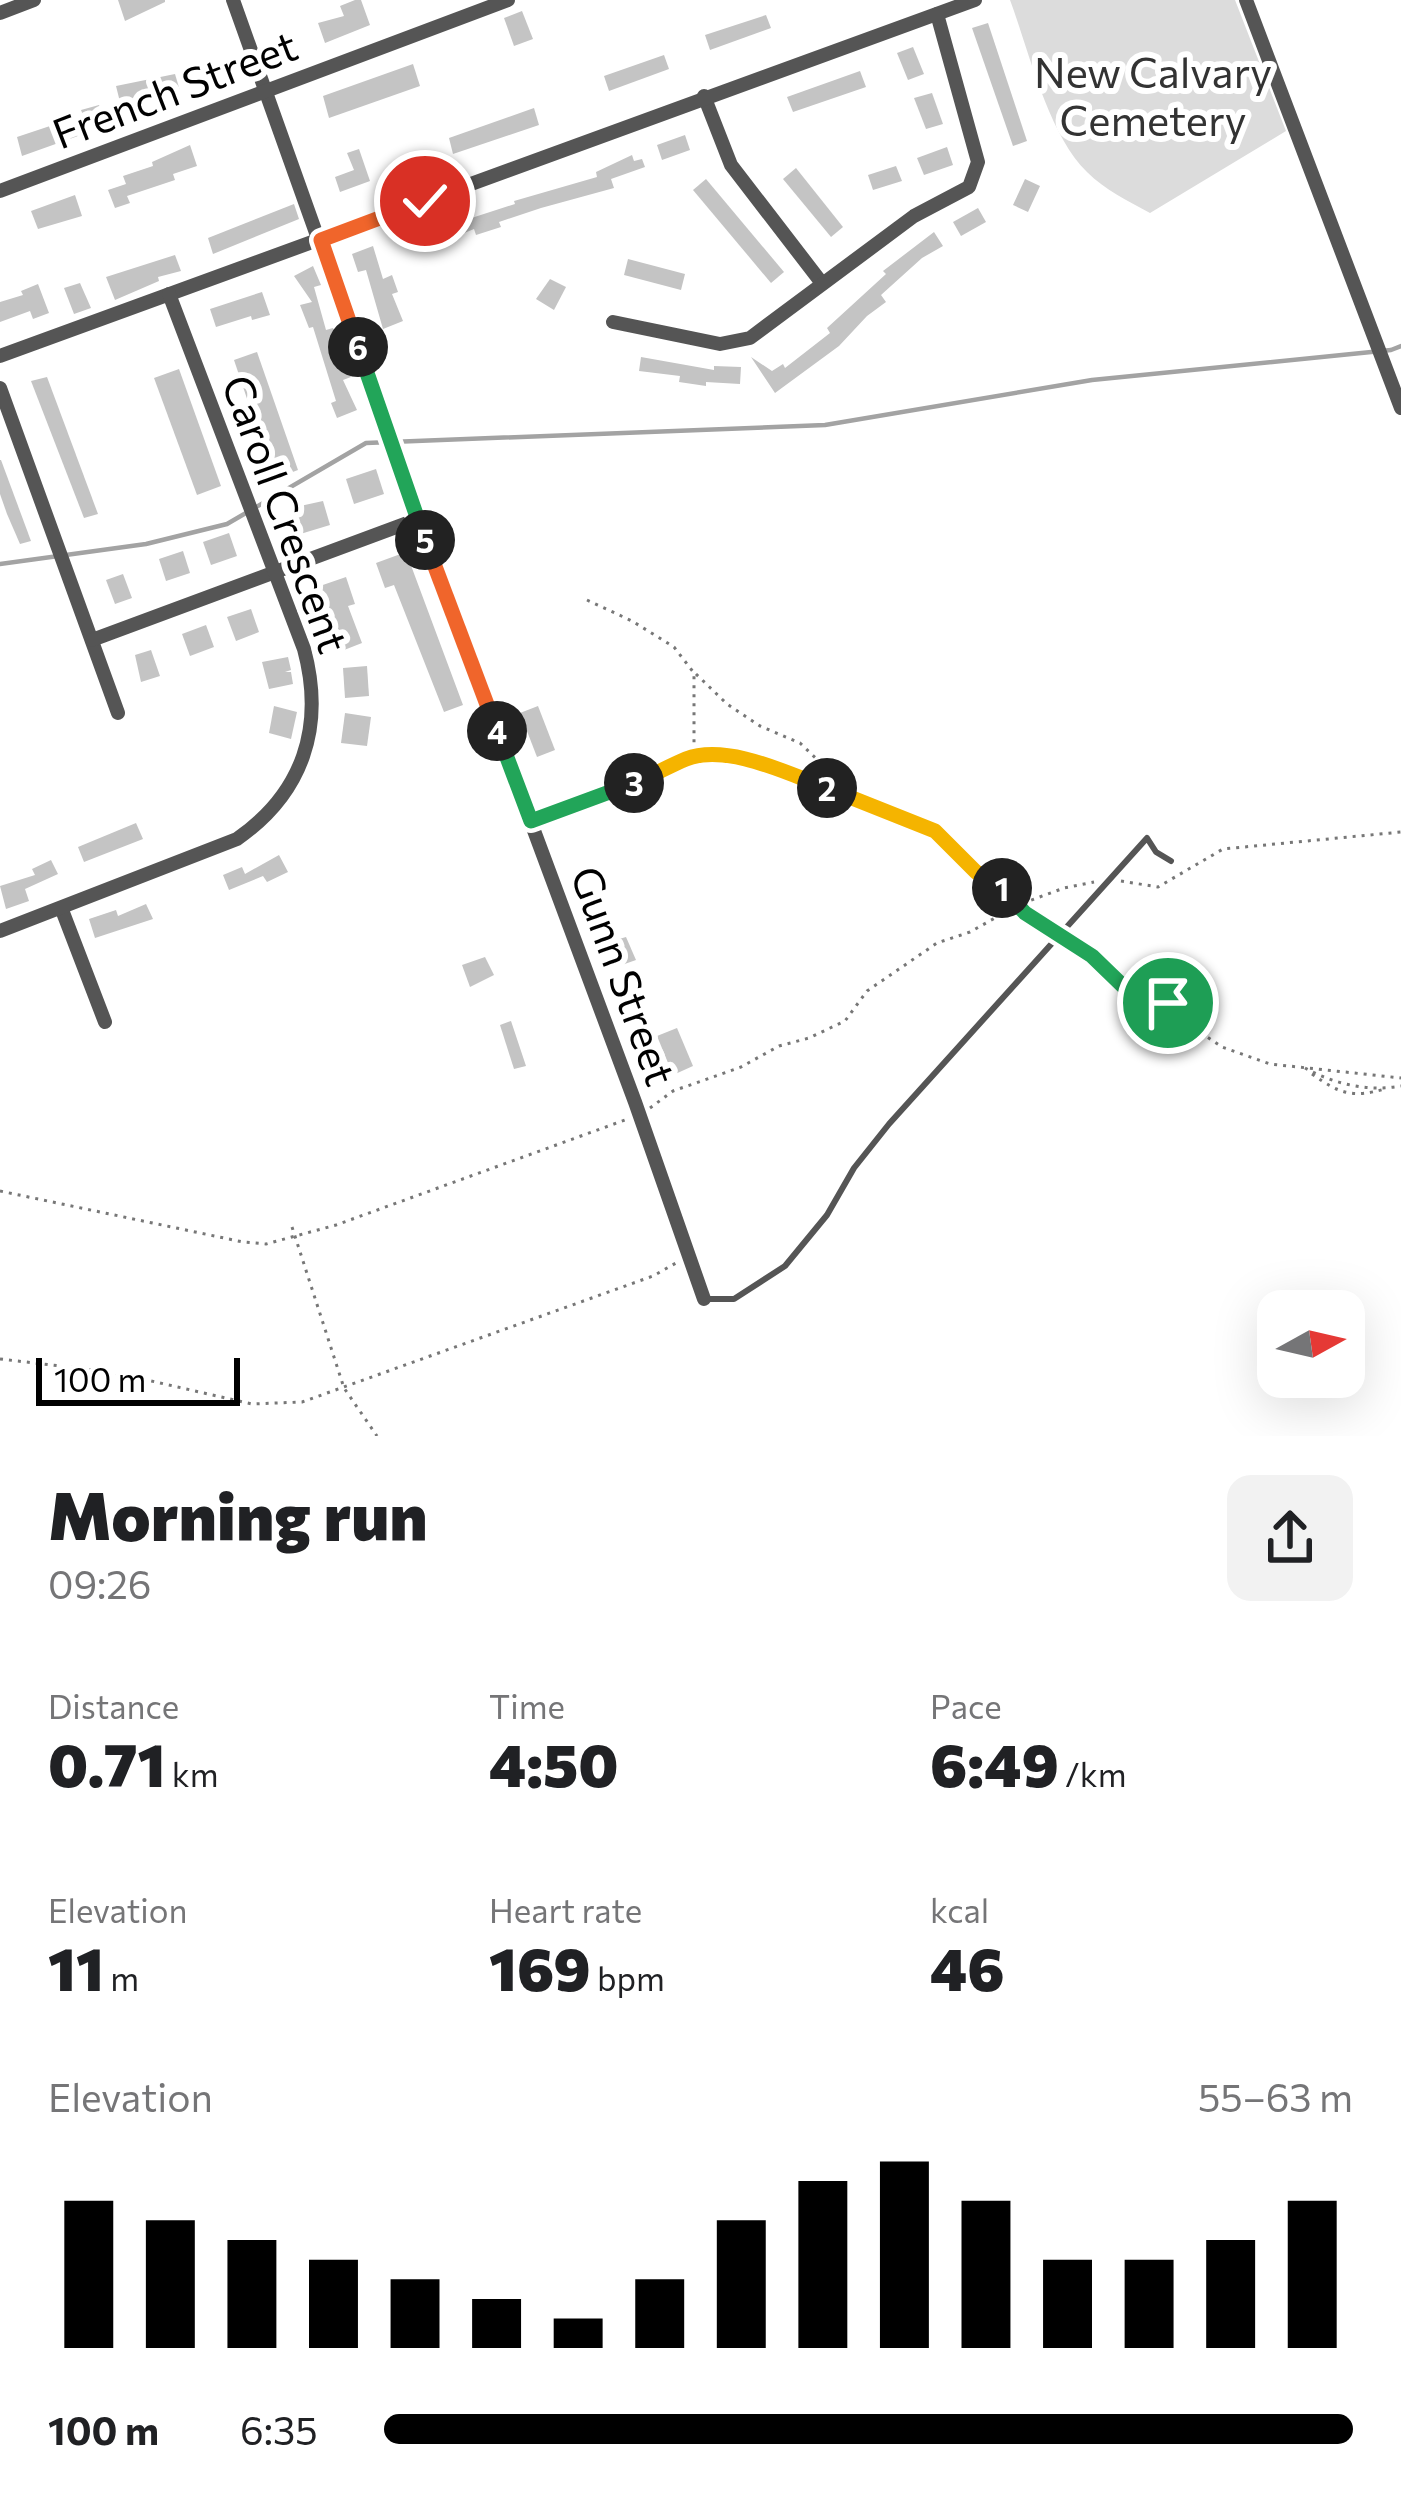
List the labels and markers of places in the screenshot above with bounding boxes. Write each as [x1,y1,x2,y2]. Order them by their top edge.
pin [374,150,476,252]
pin: 6 [328,317,388,377]
pin: 5 [395,510,455,570]
pin: 4 [467,701,527,761]
pin: 3 [604,753,664,813]
pin: 2 [797,758,857,818]
pin: 1 [972,858,1032,918]
pin [1117,952,1219,1054]

